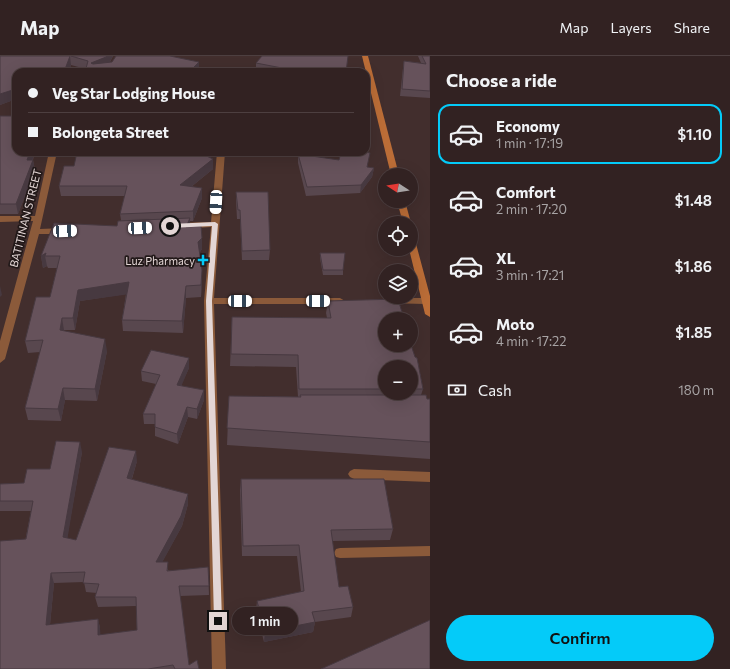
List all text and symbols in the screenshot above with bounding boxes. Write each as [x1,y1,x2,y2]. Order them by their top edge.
text: Map [20,16,59,39]
text: Map [560,19,588,36]
text: Layers [610,19,652,36]
text: Share [674,19,710,36]
text: Choose a ride [446,69,557,91]
text: Veg Star Lodging House [52,84,215,102]
icon: car [448,116,484,152]
text: Economy [496,117,560,135]
text: Bolongeta Street [52,123,169,141]
text: $1.10 [678,125,712,143]
text: 1 min · 17:19 [496,135,563,151]
street label: BATITINAN STREET [6,167,44,269]
north arrow [378,168,418,208]
map controls [378,168,418,400]
icon: car [448,182,484,218]
text: Comfort [496,183,556,201]
car [209,190,223,214]
text: $1.48 [675,191,712,209]
text: 2 min · 17:20 [496,201,567,217]
button: locate [378,216,418,256]
route start [161,217,179,235]
car [128,221,152,235]
car [53,224,77,238]
icon: car [448,248,484,284]
text: XL [496,249,515,267]
place label: Luz Pharmacy [125,254,195,267]
marker: Luz Pharmacy [198,255,208,265]
text: $1.86 [675,257,712,275]
button: layers [378,264,418,304]
text: 3 min · 17:21 [496,267,564,283]
car [228,295,252,307]
car [306,295,330,307]
button: + [378,312,418,352]
icon: car [448,314,484,350]
text: Moto [496,315,535,333]
text: $1.85 [675,323,712,341]
text: 4 min · 17:22 [496,333,566,349]
button: − [378,360,418,400]
icon: cash [446,379,468,401]
text: Cash [478,381,512,399]
text: 180 m [678,382,714,398]
callout: 1 min [232,607,298,635]
route end [209,612,227,630]
text: 1 min [250,613,280,629]
button: Confirm [446,615,714,661]

